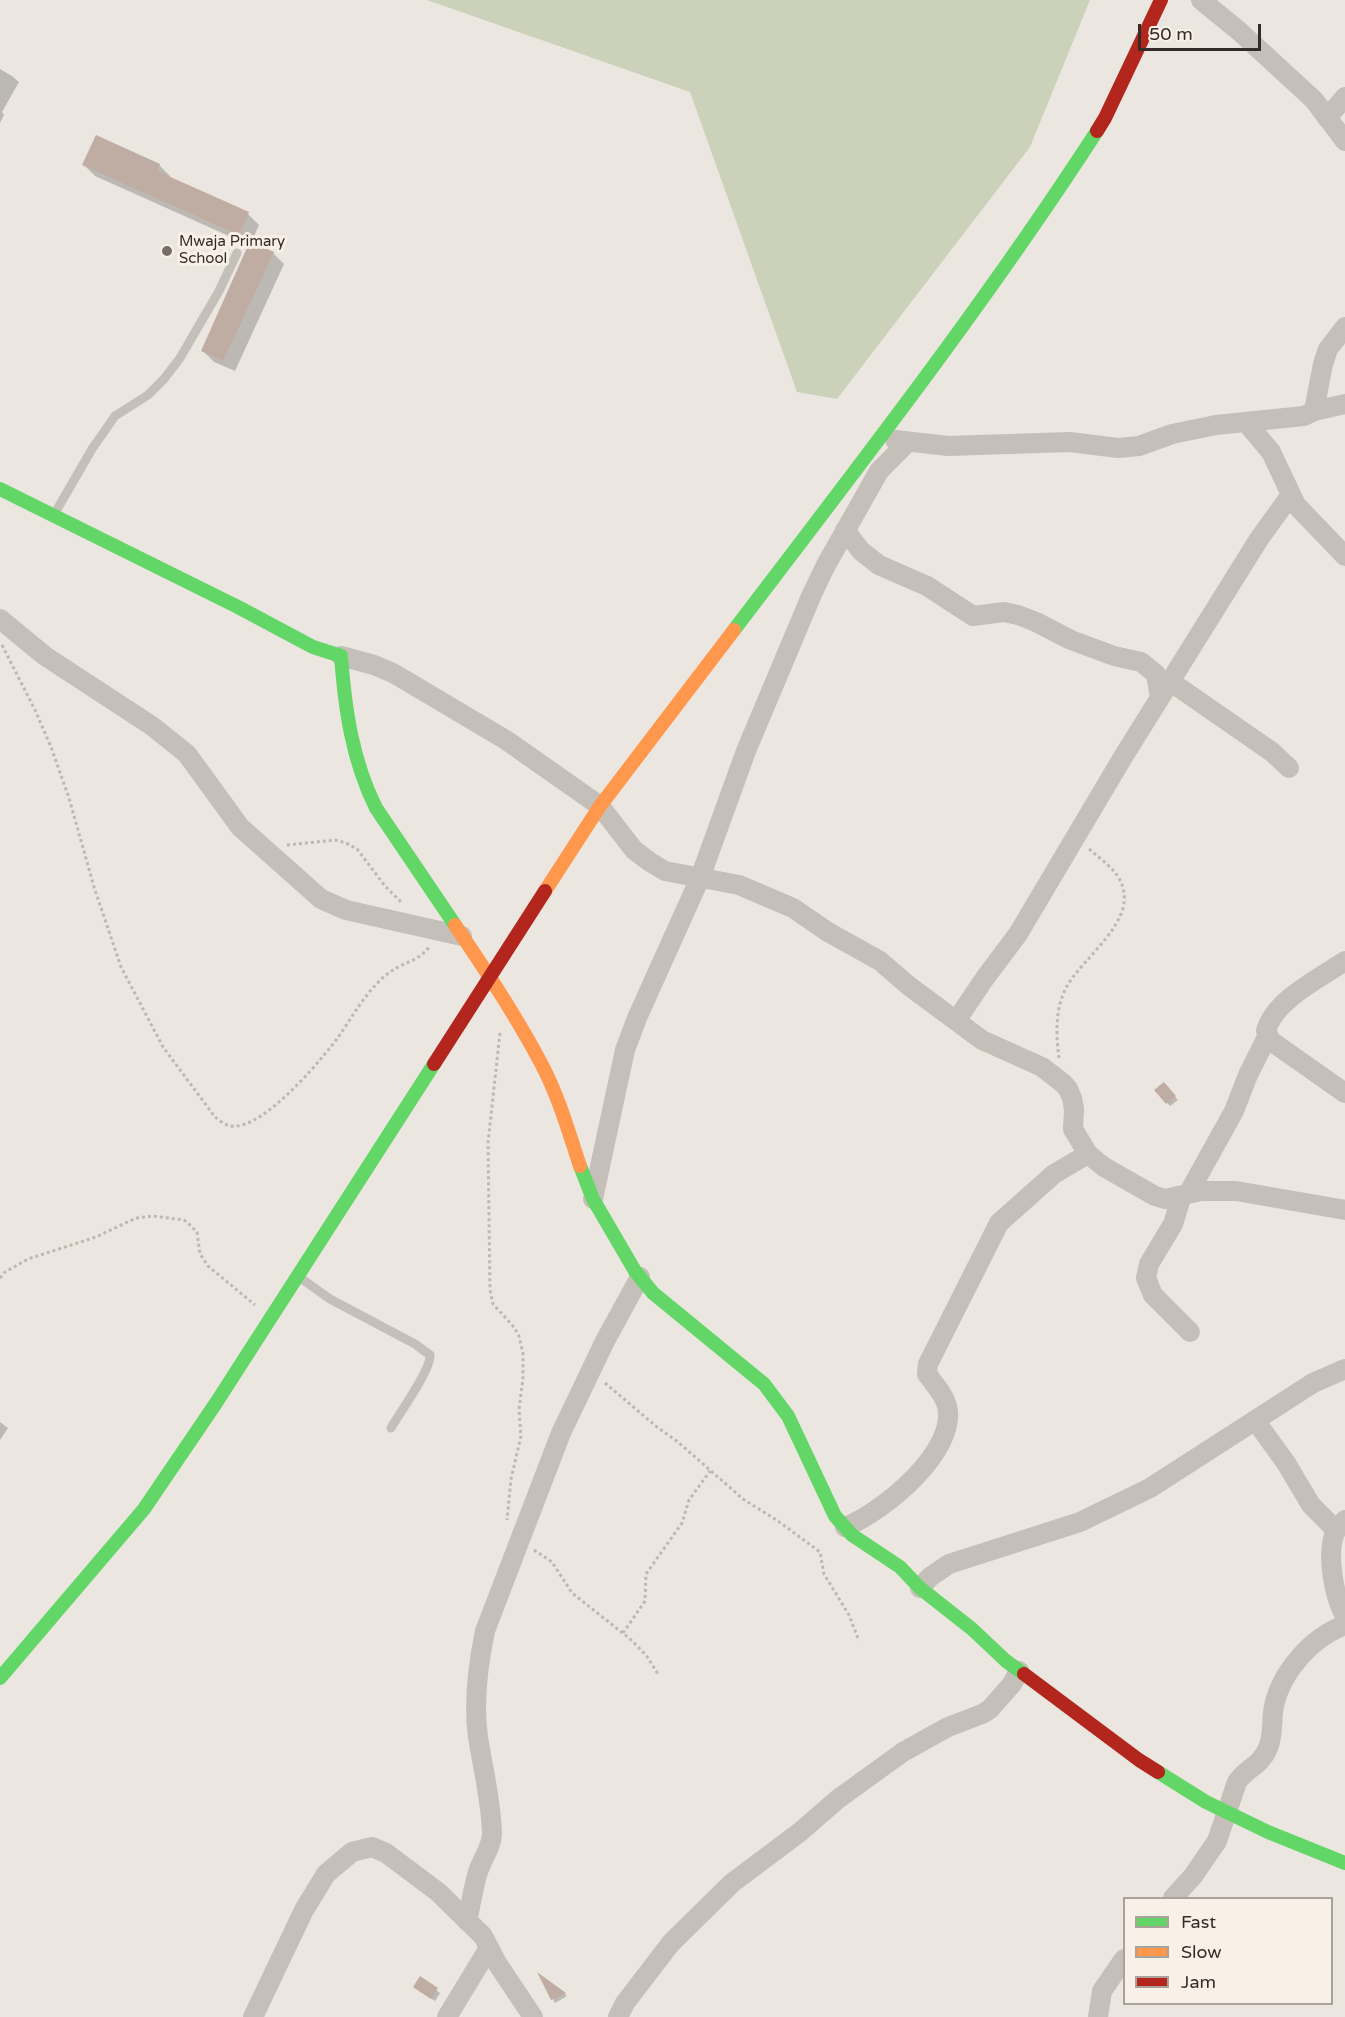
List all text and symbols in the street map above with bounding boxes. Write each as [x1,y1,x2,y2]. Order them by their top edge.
scale bar [1141,12,1264,50]
text: 50 m [1149,23,1193,45]
place label: Mwaja Primary School [179,233,285,268]
marker: Mwaja Primary School [160,244,174,258]
legend [1123,1897,1333,2005]
text: Fast [1181,1911,1216,1933]
text: Slow [1181,1941,1222,1963]
text: Jam [1181,1971,1216,1993]

